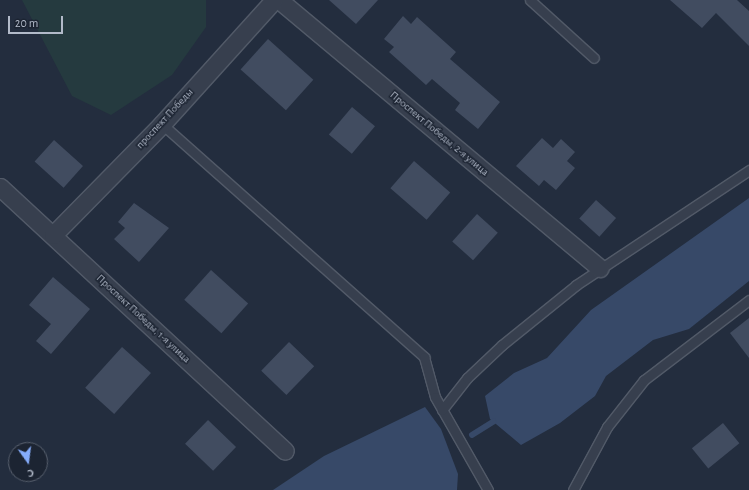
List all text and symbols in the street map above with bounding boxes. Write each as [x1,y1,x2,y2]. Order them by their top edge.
scale bar [10,8,65,34]
text: 20 m [15,17,38,29]
street label: проспект Победы [134,86,196,152]
street label: Проспект Победы, 2-я улица [387,89,491,179]
street label: Проспект Победы, 1-я улица [93,272,193,366]
north arrow [8,442,48,482]
text: С [26,467,35,479]

